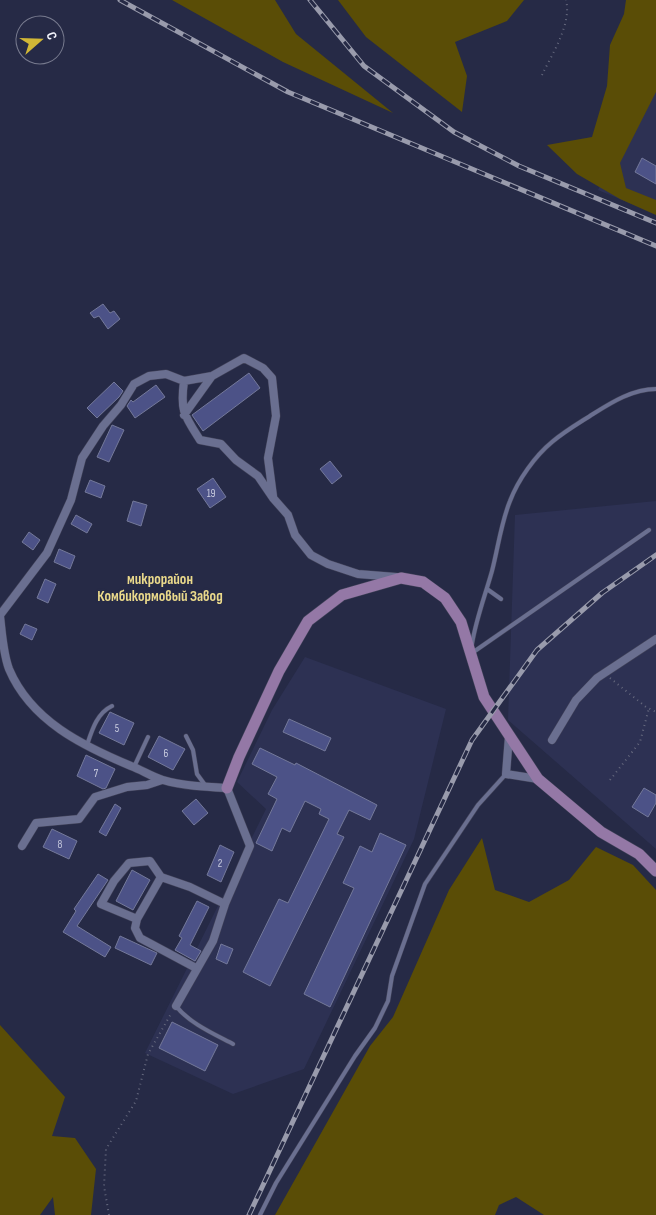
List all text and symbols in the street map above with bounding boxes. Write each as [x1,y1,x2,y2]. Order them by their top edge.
north arrow [15,15,65,65]
text: С [43,29,61,42]
house number: 19 [207,487,215,500]
district label: микрорайон Комбикормовый Завод [97,570,223,606]
house number: 5 [115,722,119,735]
house number: 6 [164,747,169,760]
house number: 7 [94,767,99,780]
house number: 8 [58,838,63,851]
house number: 2 [218,857,223,870]

